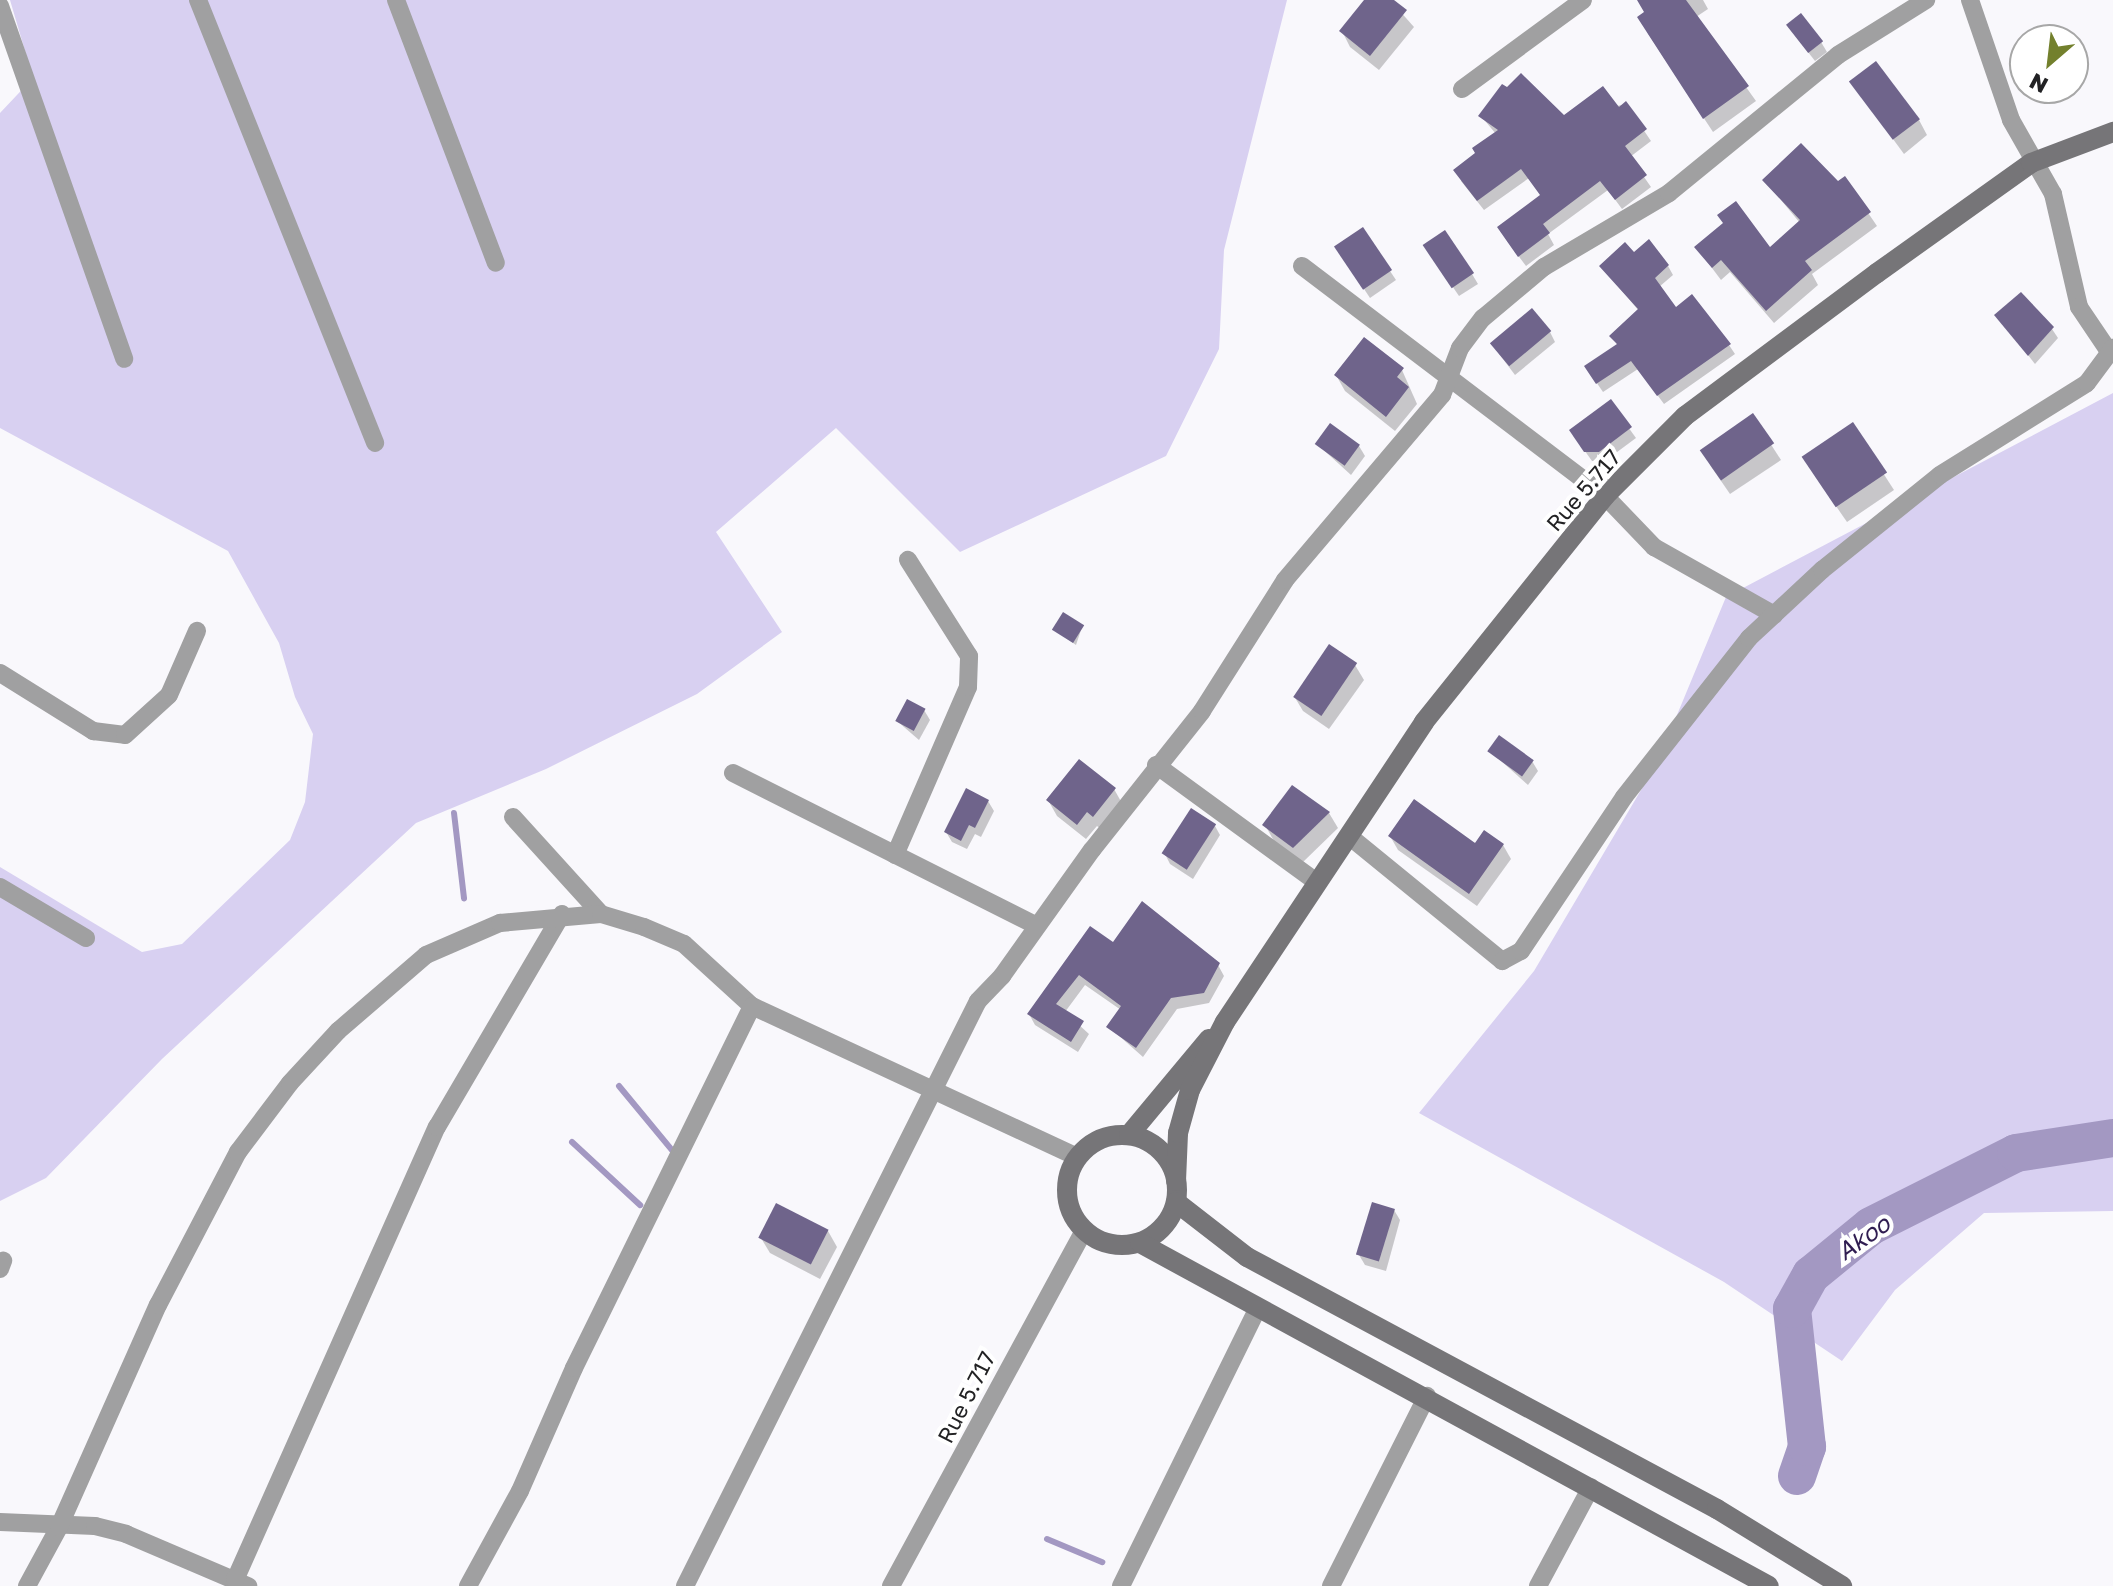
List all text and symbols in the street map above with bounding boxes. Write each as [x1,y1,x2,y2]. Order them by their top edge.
north arrow [2009,24,2089,104]
text: N [2025,68,2052,100]
street label: Rue 5.717 [1540,444,1626,536]
water label: Akoo [1831,1209,1895,1265]
street label: Rue 5.717 [932,1347,1000,1447]

